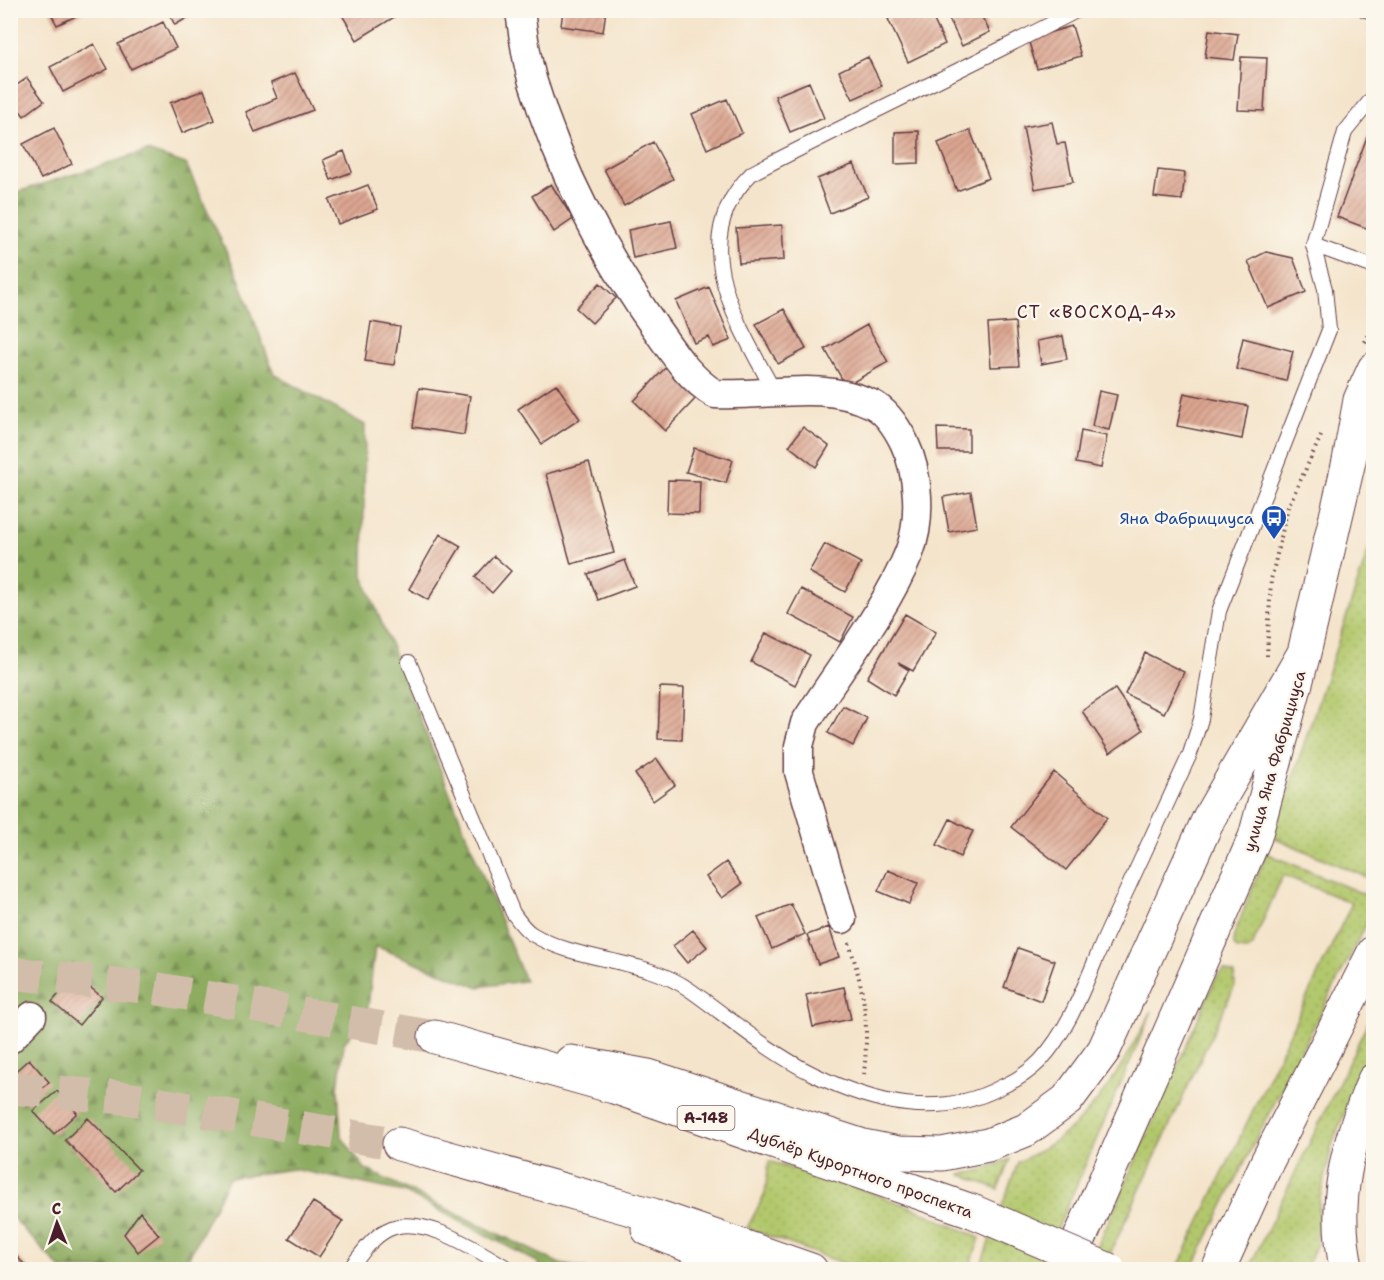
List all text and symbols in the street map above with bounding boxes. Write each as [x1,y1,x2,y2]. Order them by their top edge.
district label: СТ «ВОСХОД-4» [1017,300,1177,324]
bus stop icon: Яна Фабрициуса [1259,503,1289,541]
place label: Яна Фабрициуса [1120,508,1254,529]
street label: улица Яна Фабрициуса [1238,668,1310,854]
road number: А-148 [678,1106,734,1130]
street label: Дублёр Курортного проспекта [746,1122,976,1223]
north arrow [27,1193,87,1253]
text: С [51,1198,62,1219]

